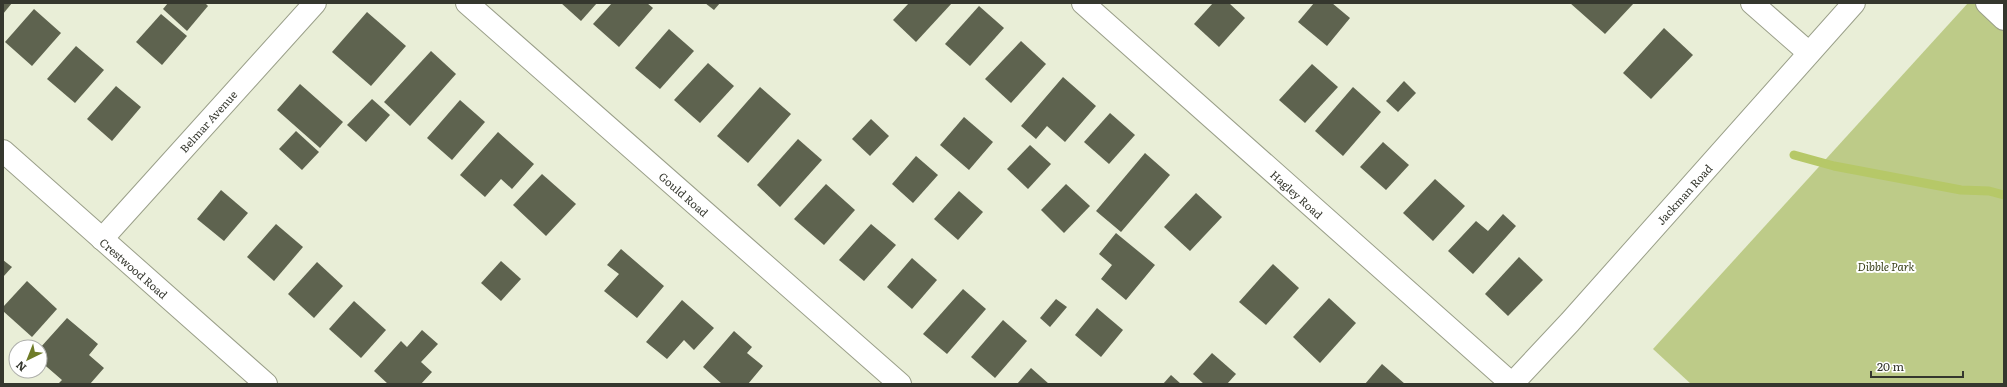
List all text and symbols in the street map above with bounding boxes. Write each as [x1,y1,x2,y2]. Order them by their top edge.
street label: Belmar Avenue [176,86,241,156]
street label: Jackman Road [1653,160,1716,228]
street label: Hagley Road [1267,166,1327,222]
street label: Gould Road [656,168,712,220]
street label: Crestwood Road [97,234,172,302]
park label: Dibble Park [1858,258,1914,274]
north arrow [8,339,48,379]
scale bar [1871,353,1963,379]
text: 20 m [1877,357,1904,375]
text: N [12,358,29,376]

